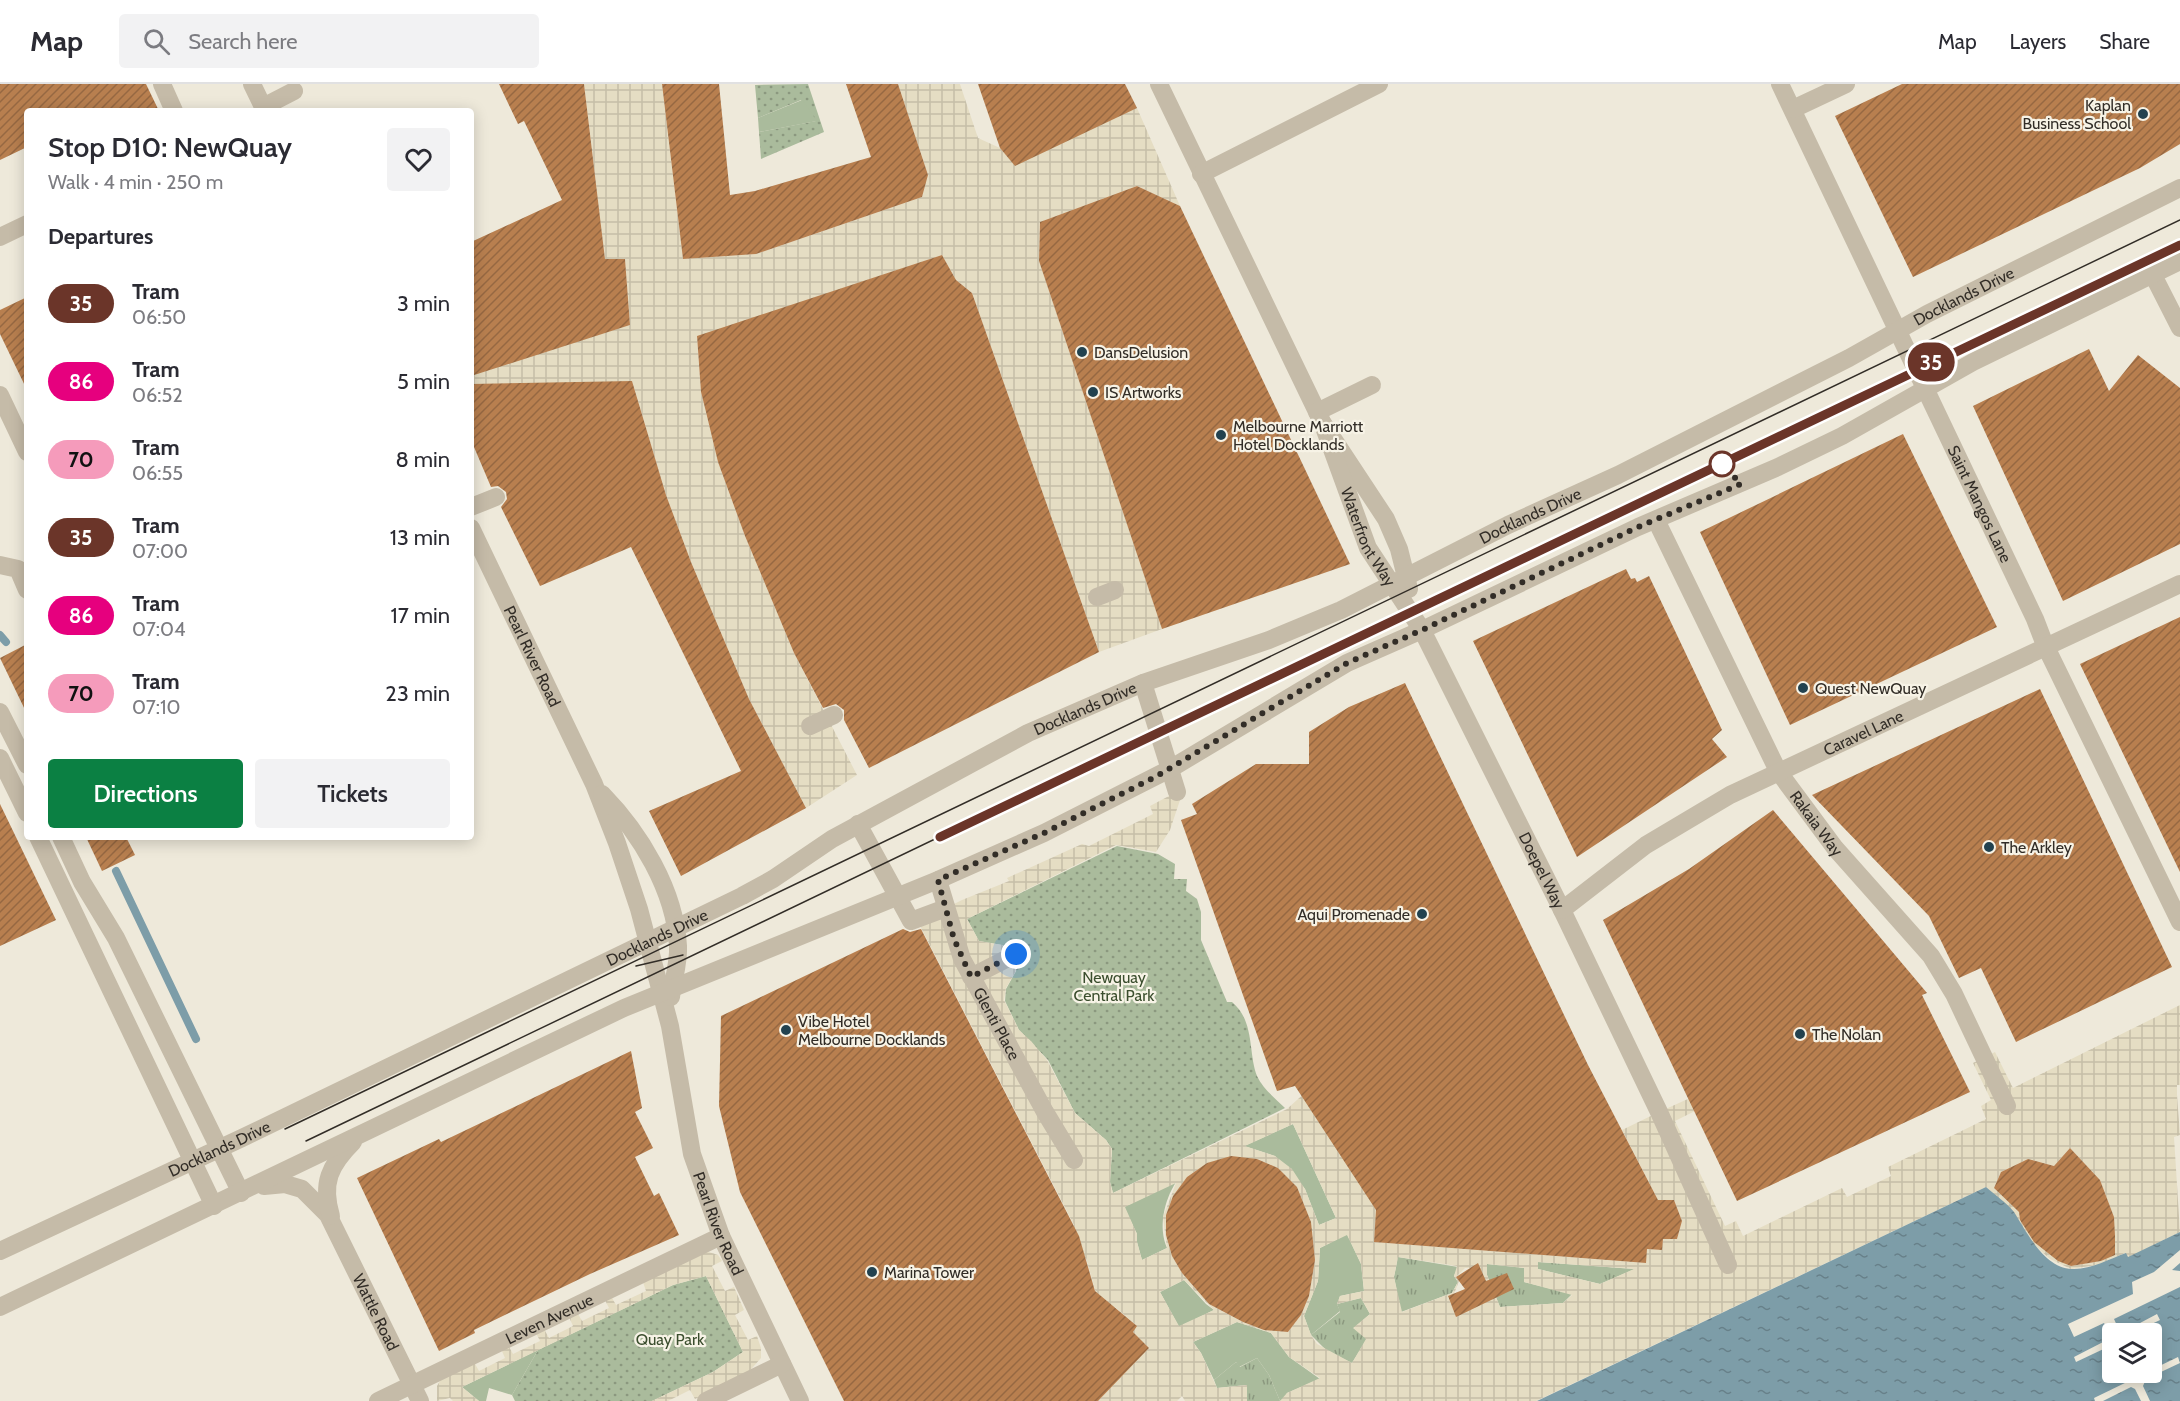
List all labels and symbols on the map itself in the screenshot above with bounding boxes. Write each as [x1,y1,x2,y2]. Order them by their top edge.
place label: Kaplan Business School [2022,96,2131,133]
marker: Kaplan Business School [2136,107,2150,121]
street label: Docklands Drive [1910,263,2017,330]
line badge: 35 [1904,342,1958,382]
place label: DansDelusion [1094,343,1188,362]
marker: DansDelusion [1075,345,1089,359]
place label: IS Artworks [1105,383,1182,402]
marker: IS Artworks [1086,385,1100,399]
place label: Melbourne Marriott Hotel Docklands [1233,417,1364,454]
marker: Melbourne Marriott Hotel Docklands [1214,428,1228,442]
street label: Saint Mangos Lane [1944,442,2016,566]
unlabelled marker [1709,451,1735,477]
street label: Docklands Drive [1476,484,1584,548]
street label: Waterfront Way [1337,485,1399,590]
street label: Pearl River Road [500,603,564,710]
street label: Docklands Drive [1031,678,1139,739]
place label: Quest NewQuay [1815,679,1926,698]
marker: Quest NewQuay [1796,681,1810,695]
street label: Caravel Lane [1820,706,1906,760]
street label: Rakaia Way [1786,787,1847,860]
street label: Doepel Way [1515,829,1569,912]
place label: The Arkley [2001,838,2072,857]
marker: The Arkley [1982,840,1996,854]
street label: Docklands Drive [603,905,711,970]
place label: Aqui Promenade [1297,905,1410,924]
marker: Aqui Promenade [1415,907,1429,921]
your location [1001,939,1031,969]
park label: Newquay Central Park [1074,968,1155,1005]
street label: Glenti Place [969,984,1024,1063]
place label: Vibe Hotel Melbourne Docklands [798,1012,946,1049]
marker: Vibe Hotel Melbourne Docklands [779,1023,793,1037]
place label: The Nolan [1812,1025,1881,1044]
marker: The Nolan [1793,1027,1807,1041]
street label: Docklands Drive [166,1117,273,1181]
street label: Pearl River Road [689,1169,747,1278]
place label: Marina Tower [884,1263,975,1282]
marker: Marina Tower [865,1265,879,1279]
street label: Wattle Road [349,1271,403,1354]
street label: Leven Avenue [502,1290,596,1348]
park label: Quay Park [636,1330,705,1349]

